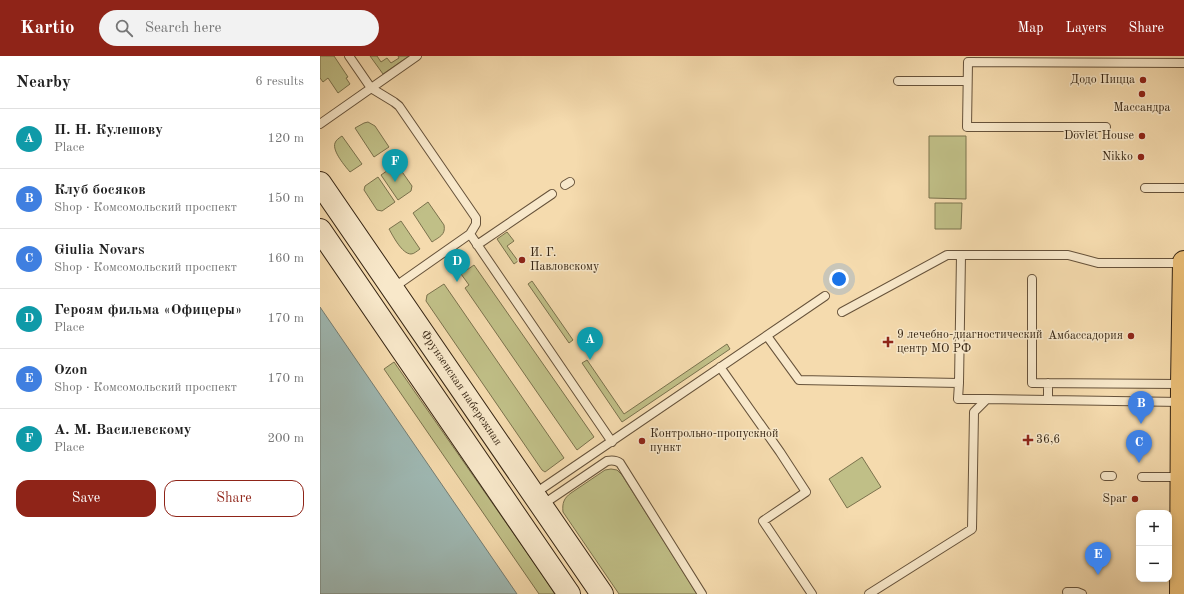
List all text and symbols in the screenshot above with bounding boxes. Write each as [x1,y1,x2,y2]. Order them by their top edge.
search box [99,10,379,46]
icon: search [113,17,135,39]
text: Kartio [20,19,75,38]
text: Search here [145,21,221,36]
text: Map [1018,21,1044,35]
text: Layers [1066,21,1107,35]
text: Share [1129,21,1164,35]
text: Nearby [16,74,71,91]
place label: Додо Пицца [1070,74,1135,86]
text: 6 results [255,75,304,88]
marker: Додо Пицца [1138,75,1148,85]
marker: Массандра [1137,89,1147,99]
place label: Массандра [1114,102,1171,114]
text: П. Н. Кулешову [54,123,163,138]
place label: Dovlet House [1064,130,1134,142]
marker: Dovlet House [1137,131,1147,141]
text: A [24,132,34,145]
text: 120 m [267,132,304,145]
text: Place [54,141,84,154]
pin: F [382,149,408,182]
place label: Nikko [1102,151,1133,163]
marker: Nikko [1136,152,1146,162]
text: Клуб босяков [54,183,146,198]
text: B [24,192,34,205]
text: 150 m [267,192,304,205]
text: Shop · Комсомольский проспект [54,201,237,214]
text: Giulia Novars [54,243,144,258]
place label: И. Г. Павловскому [530,247,600,273]
pin: D [444,249,470,282]
text: C [25,252,33,265]
text: 160 m [267,252,304,265]
marker: И. Г. Павловскому [517,255,527,265]
text: Shop · Комсомольский проспект [54,261,237,274]
your location [829,269,849,289]
text: Героям фильма «Офицеры» [54,303,242,318]
text: D [24,312,34,325]
text: 170 m [267,312,304,325]
text: Place [54,321,84,334]
pin: A [577,327,603,360]
street label: Фрунзенская набережная [418,328,504,448]
place label: 9 лечебно-диагностический центр МО РФ [897,329,1042,355]
place label: Амбассадория [1048,330,1123,342]
marker: Амбассадория [1126,331,1136,341]
marker: 9 лечебно-диагностический центр МО РФ [882,336,894,348]
text: Ozon [54,363,87,378]
text: E [25,372,33,385]
text: 170 m [267,372,304,385]
text: Shop · Комсомольский проспект [54,381,237,394]
pin: B [1128,391,1154,424]
text: А. М. Василевскому [54,423,192,438]
place label: Контрольно-пропускной пункт [650,428,778,454]
pin: C [1126,430,1152,463]
text: F [25,432,33,445]
text: 200 m [267,432,304,445]
place label: 36,6 [1036,434,1060,446]
marker: 36,6 [1023,435,1033,445]
marker: Контрольно-пропускной пункт [637,436,647,446]
text: Place [54,441,84,454]
button: Save [16,480,156,517]
button: Share [164,480,304,517]
place label: Spar [1102,493,1127,505]
marker: Spar [1130,494,1140,504]
map controls [1136,510,1172,582]
button: + [1136,510,1172,546]
pin: E [1085,542,1111,575]
button: − [1136,546,1172,582]

